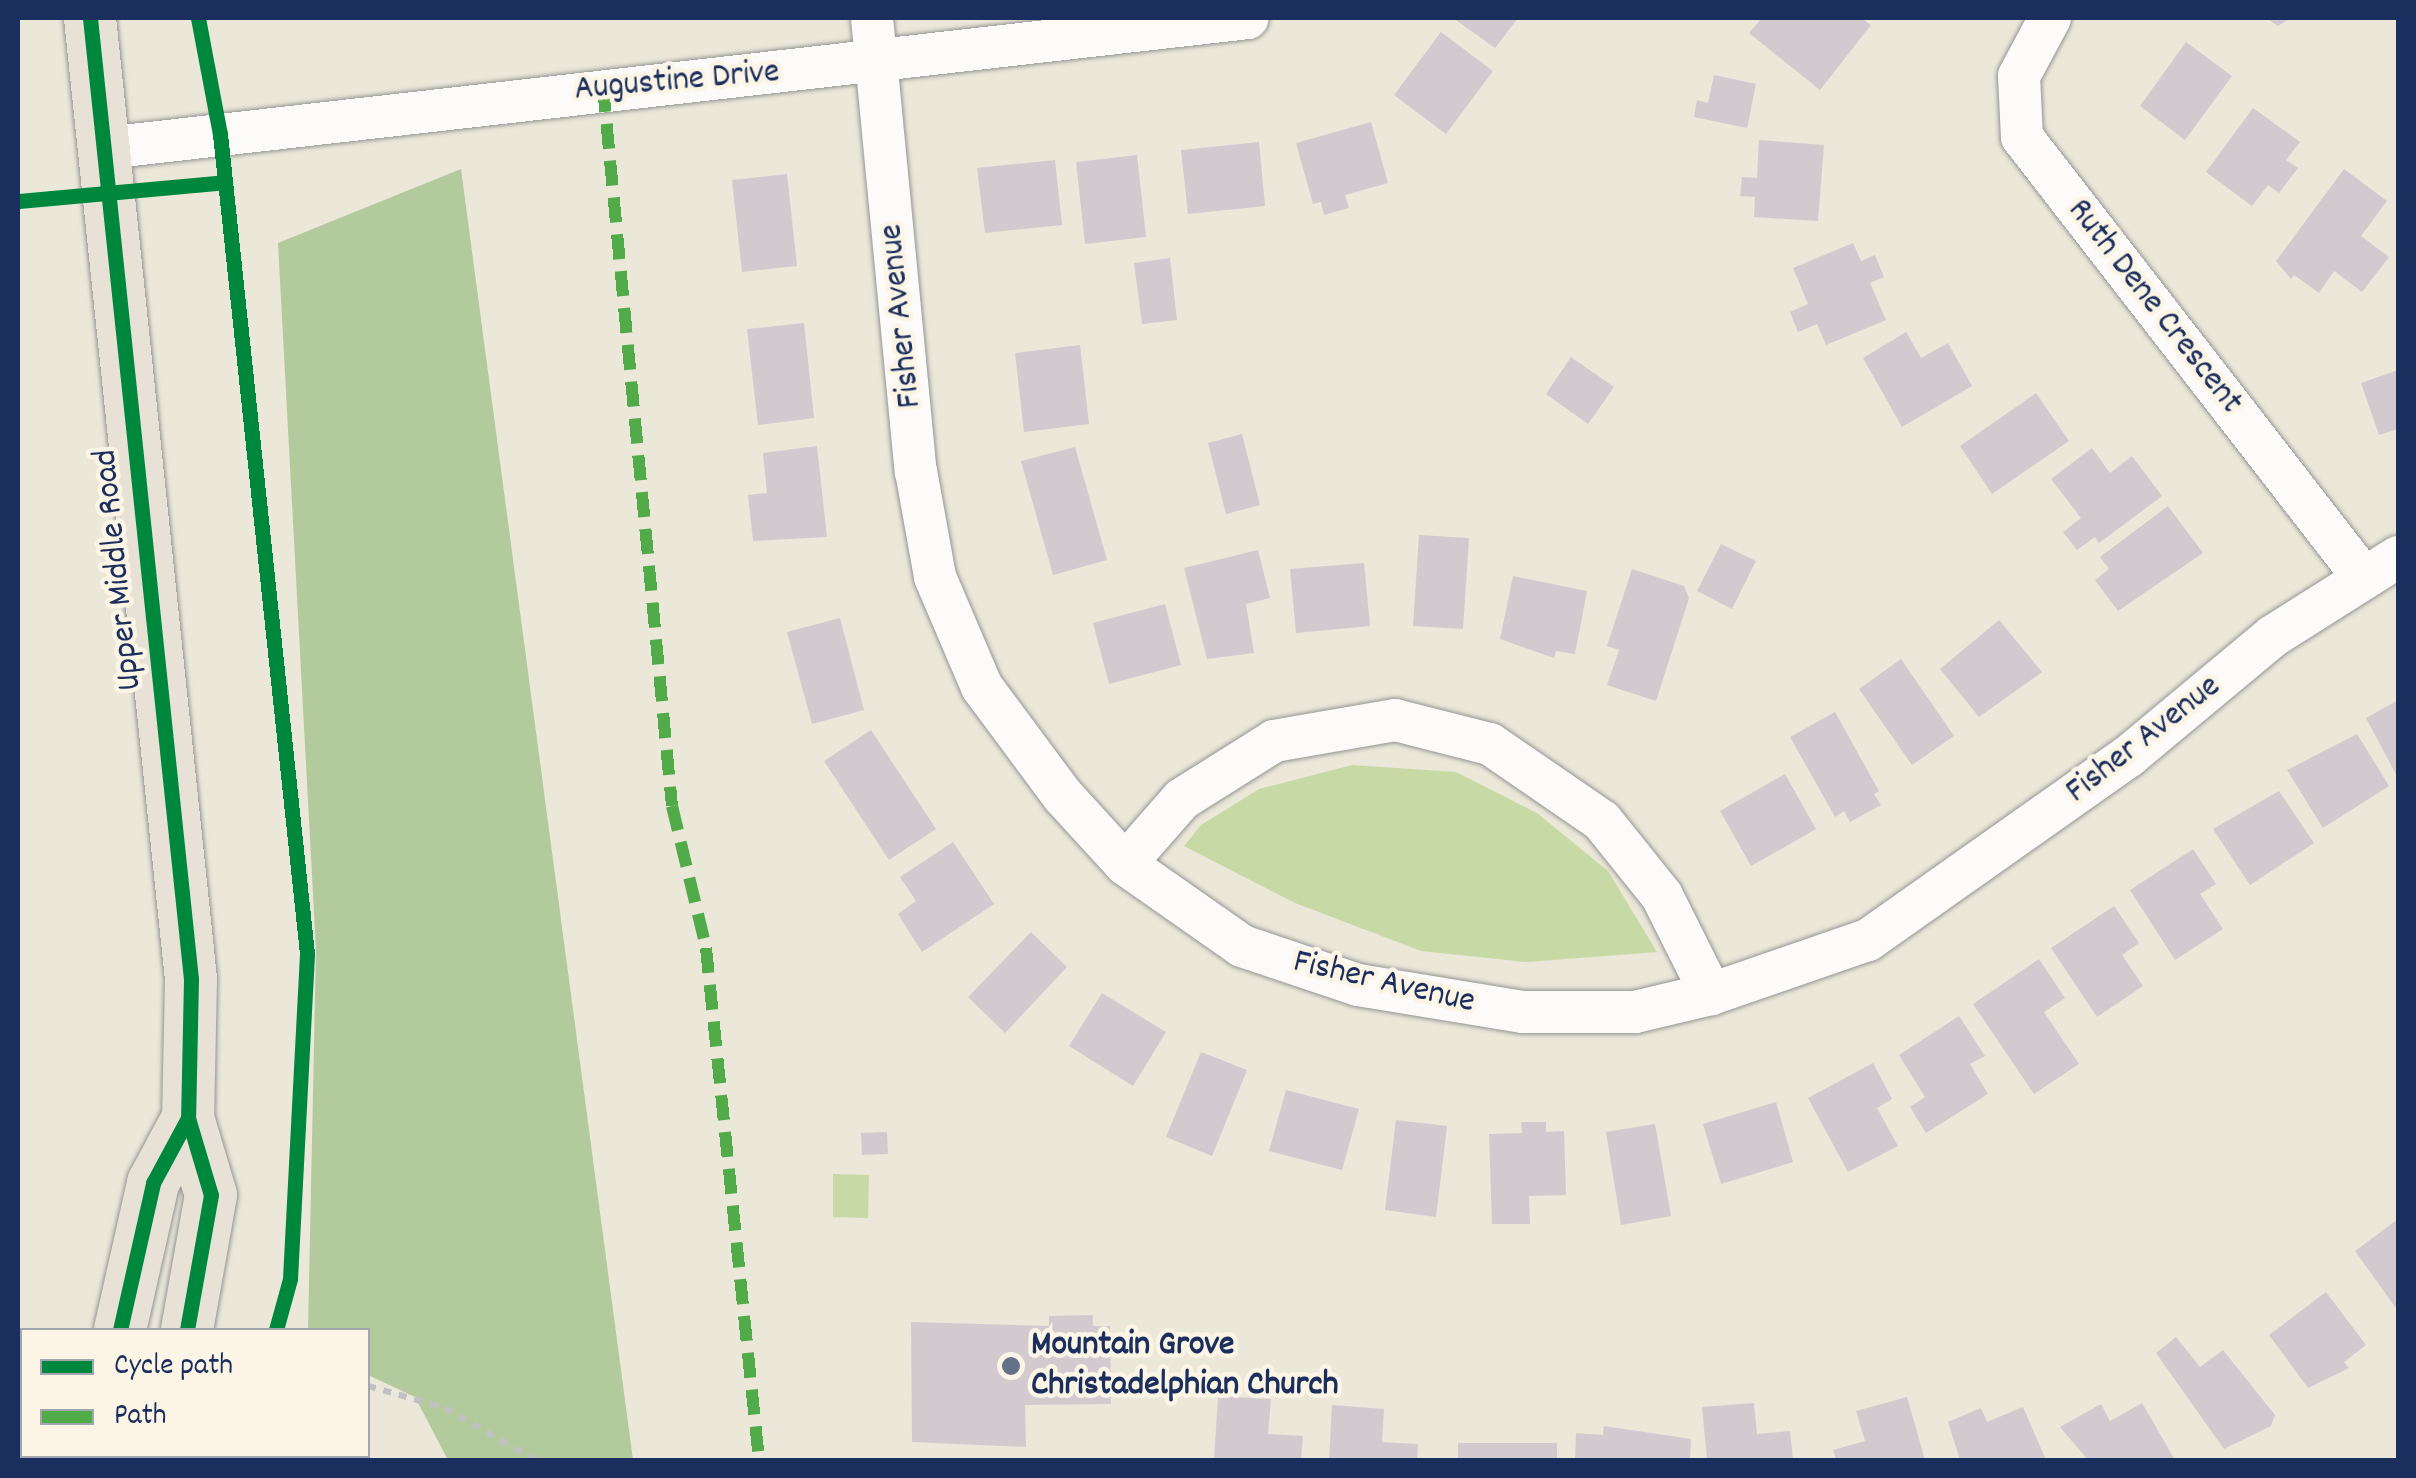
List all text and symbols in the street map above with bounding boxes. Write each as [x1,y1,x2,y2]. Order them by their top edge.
street label: Augustine Drive [573,52,781,112]
street label: Ruth Dene Crescent [2057,191,2251,423]
street label: Fisher Avenue [871,222,933,410]
street label: Upper Middle Road [85,447,153,693]
street label: Fisher Avenue [2058,667,2230,813]
street label: Fisher Avenue [1289,942,1479,1024]
place label: Mountain Grove Christadelphian Church [1031,1325,1339,1407]
legend [20,1328,370,1458]
text: Cycle path [114,1346,233,1389]
marker: Mountain Grove Christadelphian Church [1000,1355,1022,1377]
text: Path [114,1396,167,1439]

